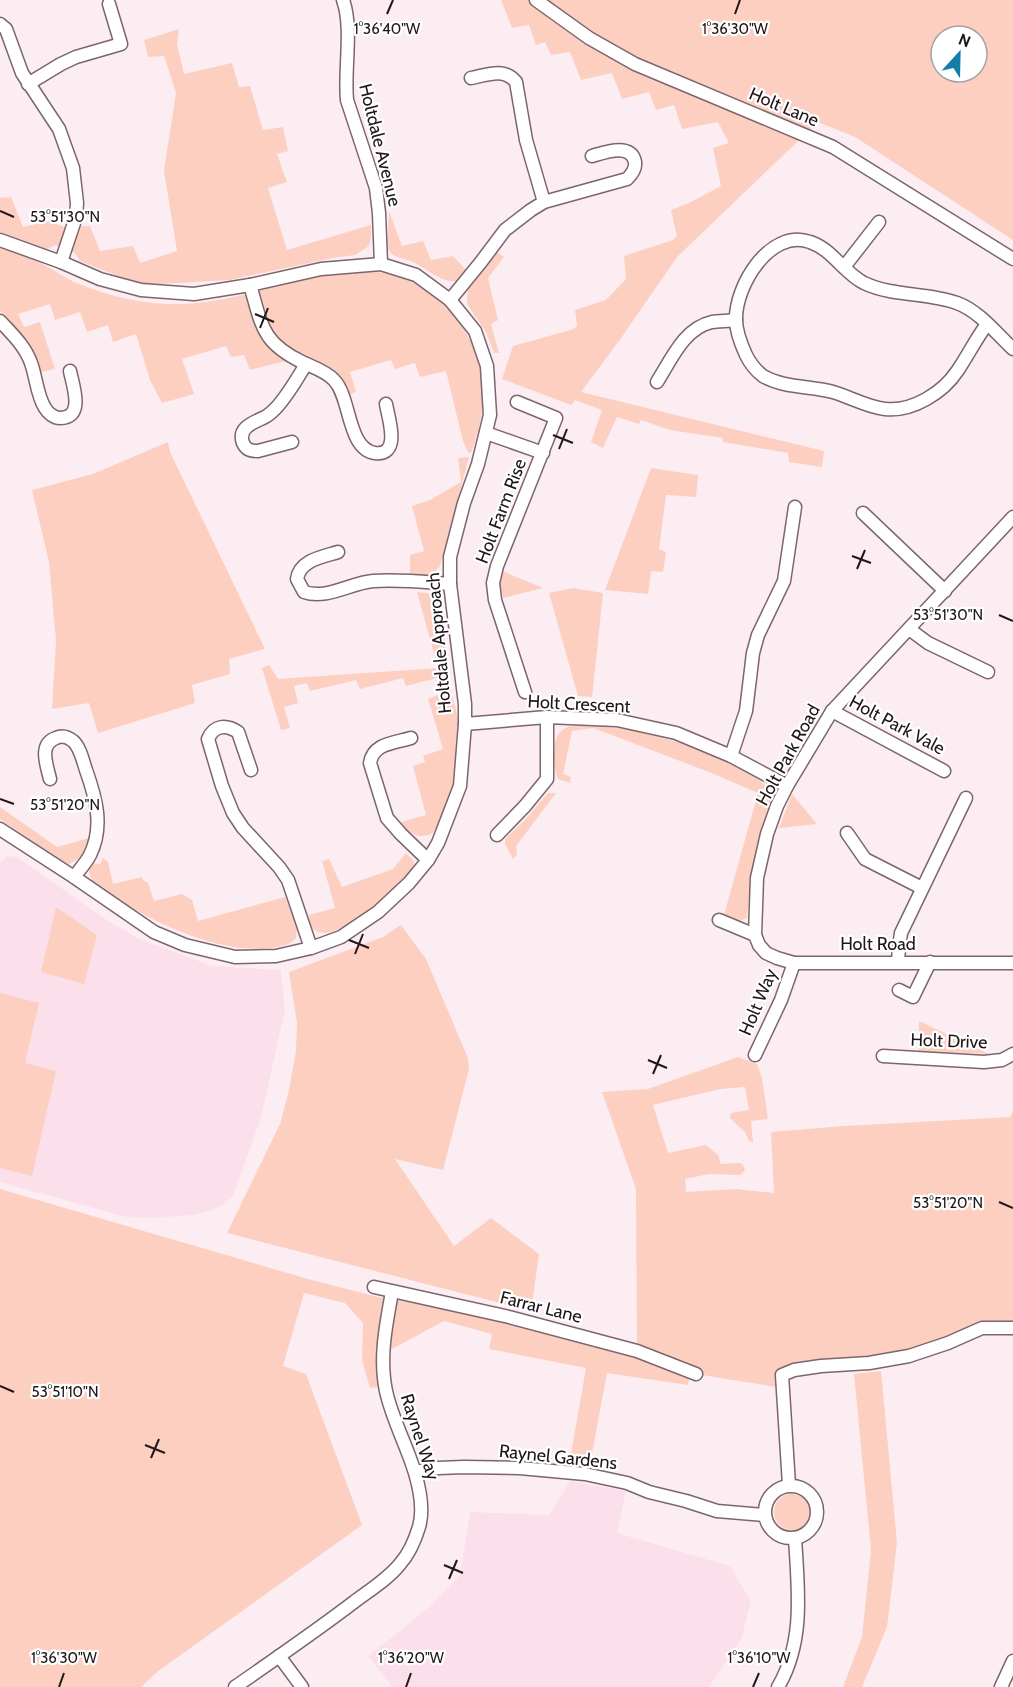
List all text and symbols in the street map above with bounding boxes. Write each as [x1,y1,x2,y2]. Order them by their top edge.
text: 1°36'40"W [354,20,421,38]
text: 1°36'30"W [702,20,769,38]
north arrow [929,24,989,84]
text: N [956,30,973,51]
street label: Holtdale Avenue [354,81,406,209]
street label: Holt Lane [746,82,822,132]
text: 53°51'30"N [30,208,100,226]
street label: Holt Farm Rise [471,456,531,566]
street label: Holtdale Approach [422,571,456,715]
text: 53°51'30"N [913,606,983,624]
street label: Holt Crescent [527,690,631,718]
street label: Holt Park Vale [845,691,949,759]
street label: Holt Park Road [751,701,825,809]
text: 53°51'20"N [30,796,100,814]
street label: Holt Road [840,933,916,955]
street label: Holt Way [734,965,782,1039]
street label: Holt Drive [910,1029,988,1053]
text: 53°51'20"N [913,1194,983,1212]
street label: Farrar Lane [498,1286,584,1328]
text: 53°51'10"N [32,1383,98,1401]
street label: Raynel Way [396,1391,444,1483]
street label: Raynel Gardens [498,1440,618,1474]
text: 1°36'30"W [31,1649,98,1667]
text: 1°36'20"W [378,1649,445,1667]
text: 1°36'10"W [728,1649,791,1667]

